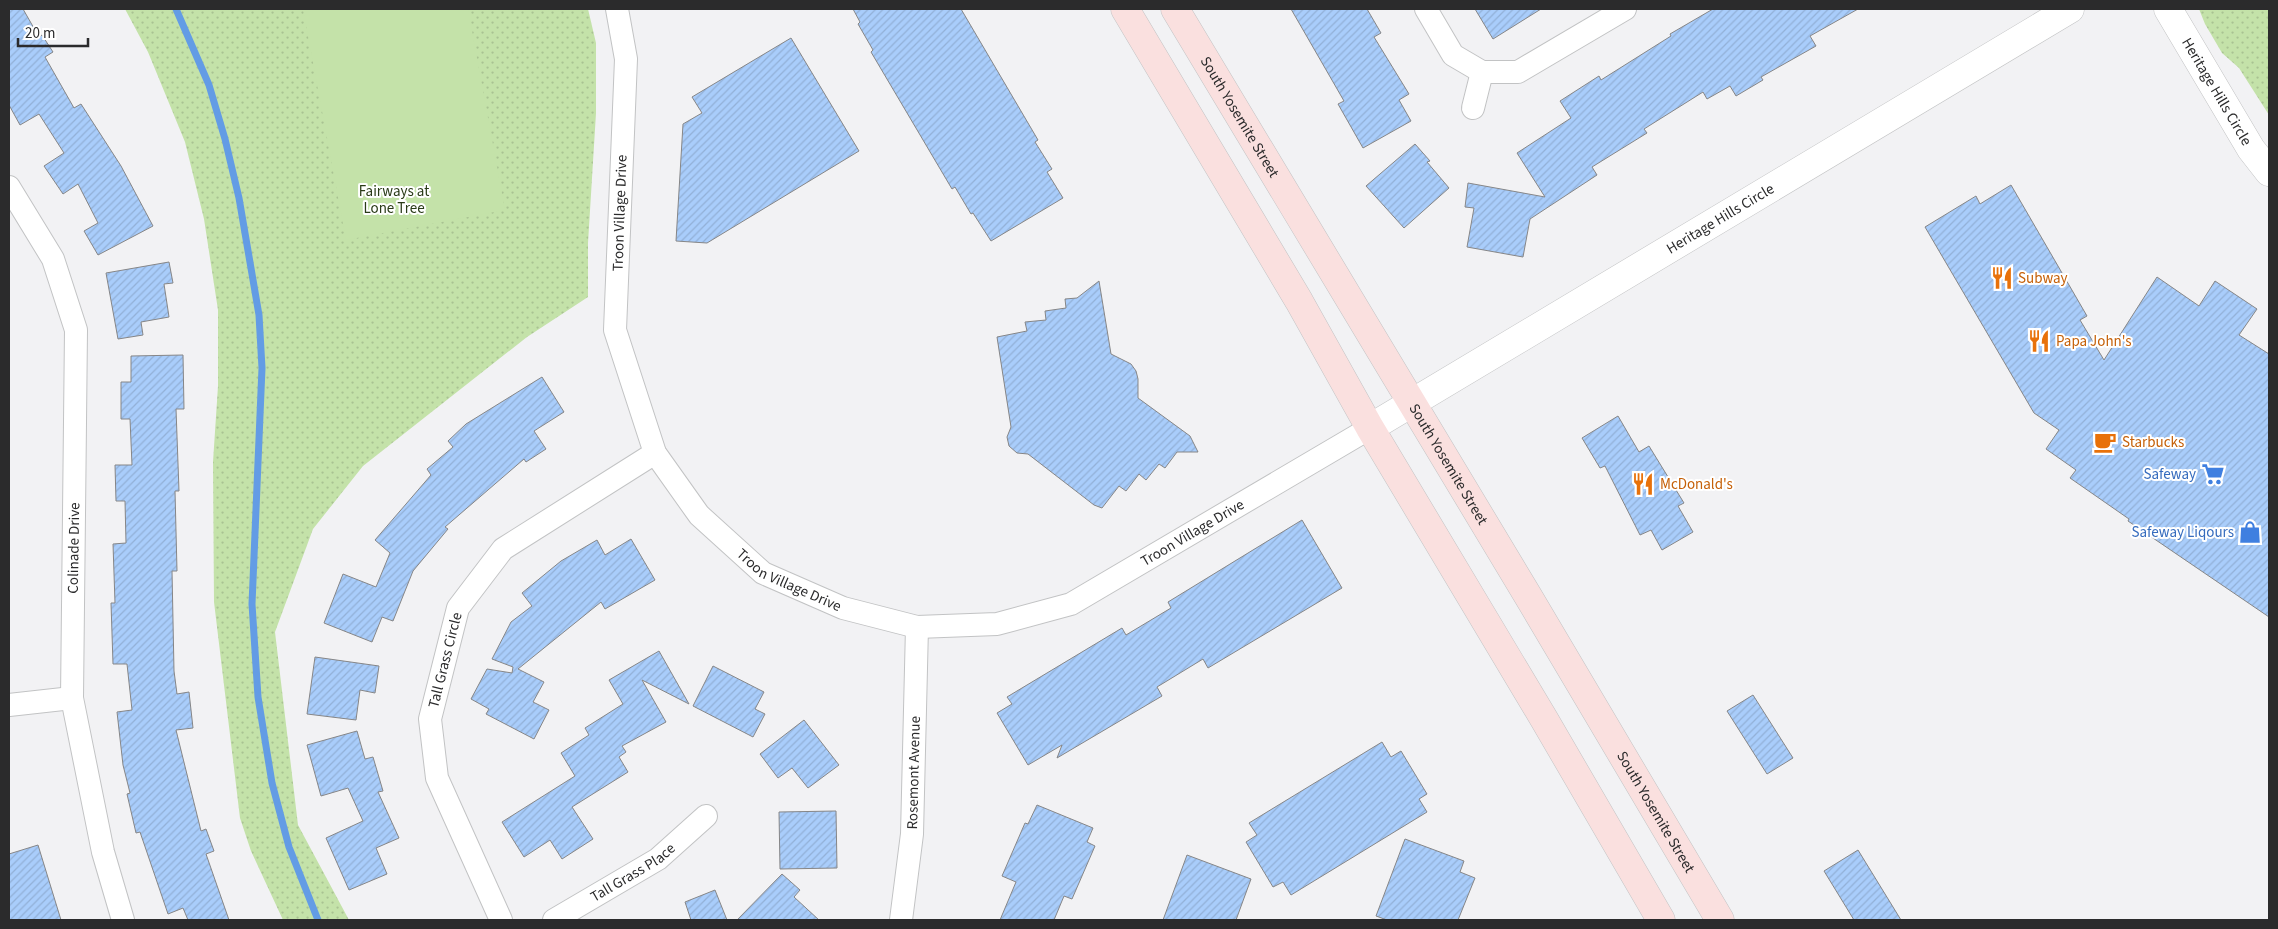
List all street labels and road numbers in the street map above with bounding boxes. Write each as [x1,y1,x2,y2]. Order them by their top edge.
street label: Heritage Hills Circle [2177,34,2257,150]
street label: South Yosemite Street [1195,52,1285,182]
street label: Troon Village Drive [607,154,633,272]
street label: Heritage Hills Circle [1662,178,1778,259]
street label: South Yosemite Street [1404,399,1493,529]
street label: Troon Village Drive [1137,494,1248,571]
street label: Colinade Drive [63,502,85,594]
street label: Troon Village Drive [732,544,845,617]
street label: Tall Grass Circle [423,610,467,710]
street label: Rosemont Avenue [902,716,925,830]
street label: South Yosemite Street [1612,747,1700,877]
street label: Tall Grass Place [586,838,680,907]

